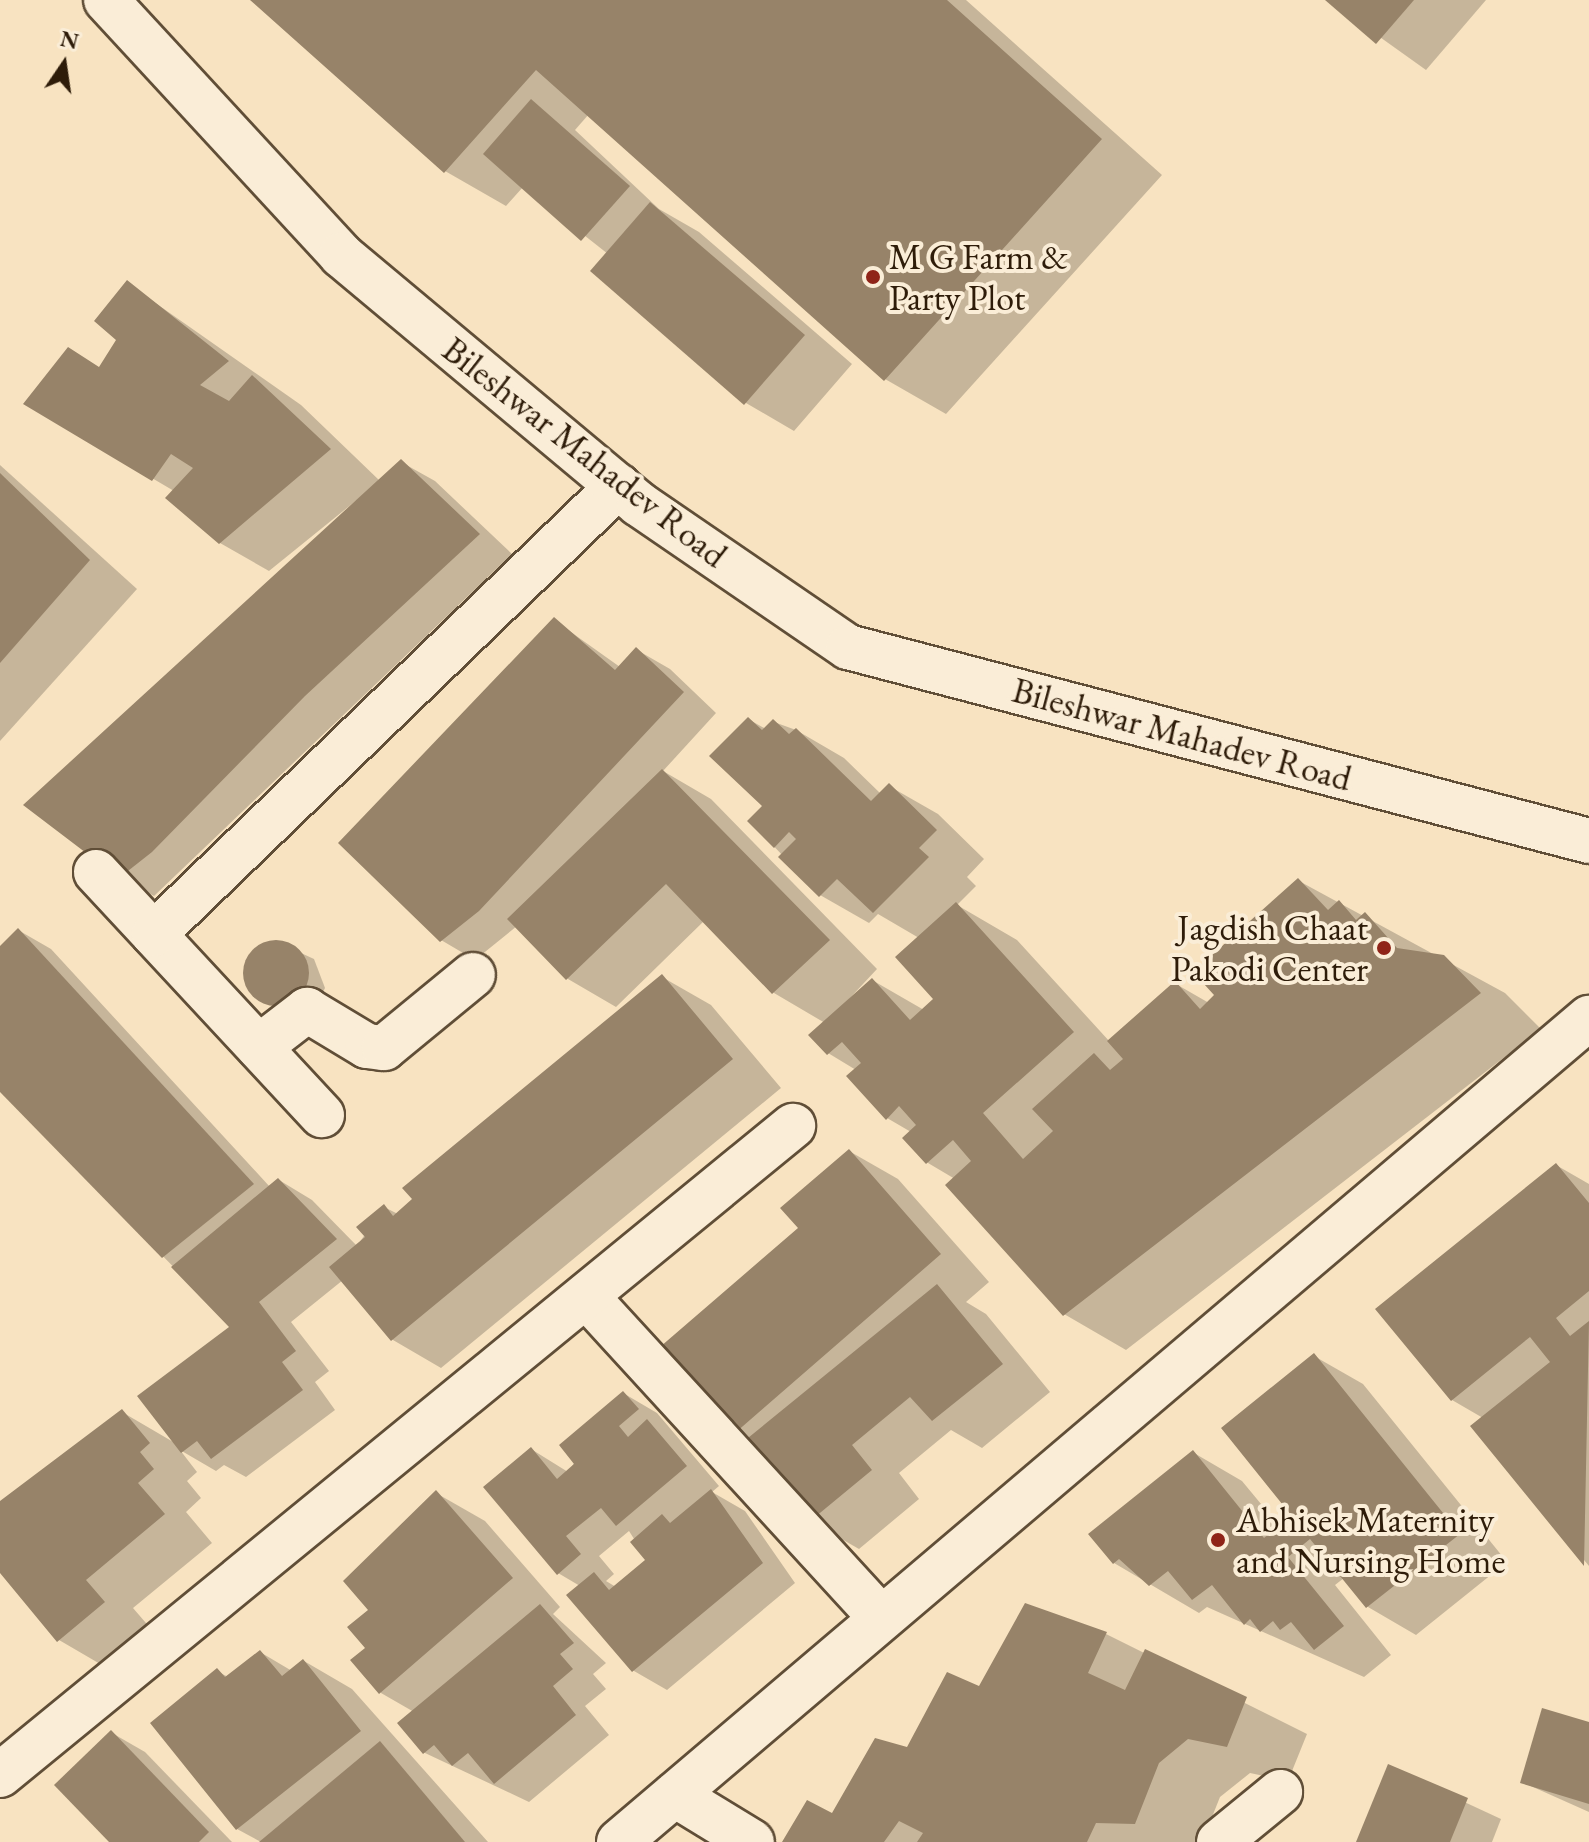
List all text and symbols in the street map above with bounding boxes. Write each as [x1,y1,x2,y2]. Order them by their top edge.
north arrow [24,24,104,104]
text: N [58,24,81,56]
place label: M G Farm & Party Plot [889,234,1068,319]
marker: M G Farm & Party Plot [864,268,882,286]
street label: Bileshwar Mahadev Road [434,327,736,577]
street label: Bileshwar Mahadev Road [1008,668,1356,800]
place label: Jagdish Chaat Pakodi Center [1171,905,1368,990]
marker: Jagdish Chaat Pakodi Center [1375,939,1393,957]
place label: Abhisek Maternity and Nursing Home [1236,1497,1506,1582]
marker: Abhisek Maternity and Nursing Home [1207,1529,1229,1551]

